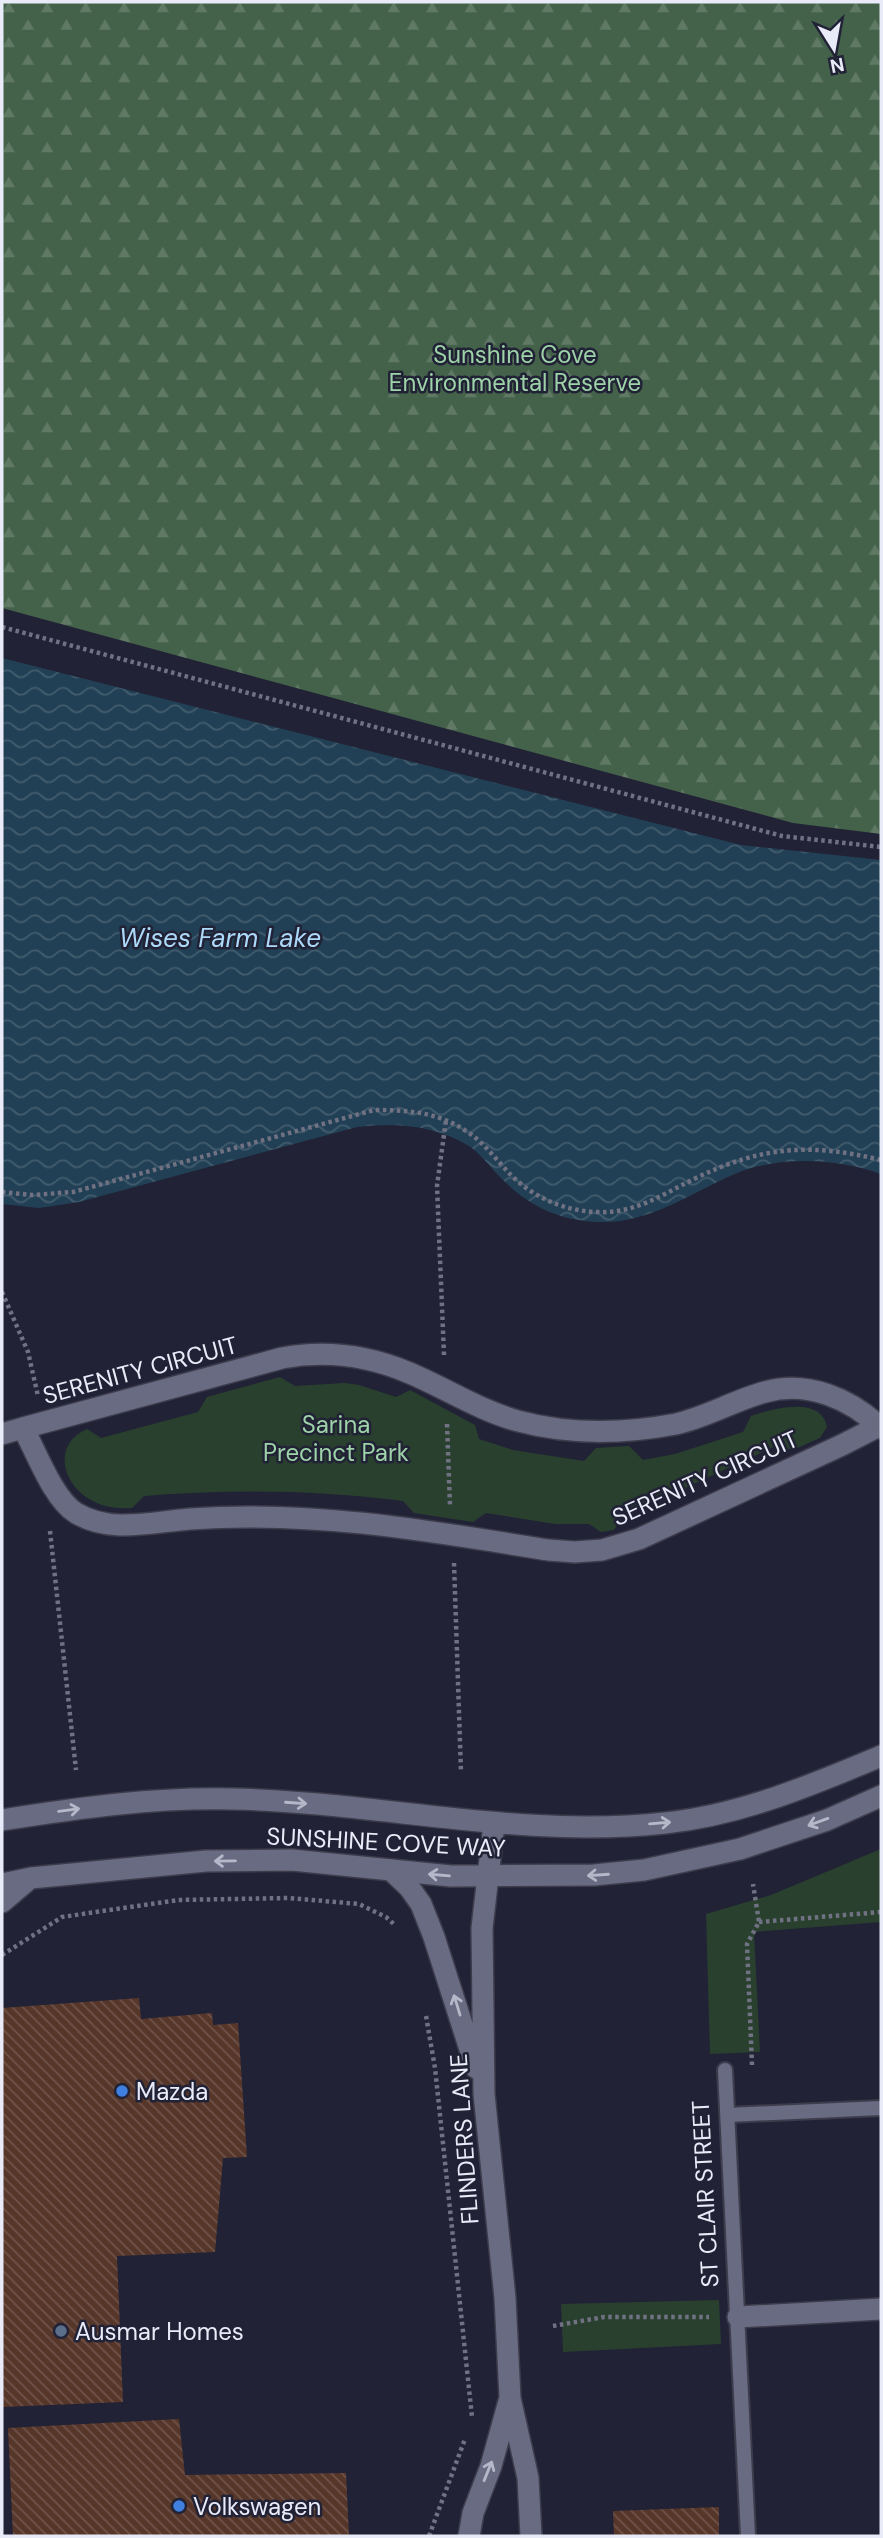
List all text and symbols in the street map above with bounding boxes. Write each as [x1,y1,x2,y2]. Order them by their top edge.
north arrow [799,14,869,84]
text: N [828,52,846,79]
park label: Sunshine Cove Environmental Reserve [389,339,641,398]
water label: Wises Farm Lake [119,921,321,955]
street label: SERENITY CIRCUIT [39,1329,241,1411]
park label: Sarina Precinct Park [263,1409,409,1468]
street label: SERENITY CIRCUIT [607,1423,803,1533]
one-way arrow [284,1797,307,1810]
one-way arrow [57,1804,80,1817]
one-way arrow [648,1816,671,1829]
one-way arrow [808,1817,830,1829]
street label: SUNSHINE COVE WAY [266,1820,506,1864]
one-way arrow [214,1854,237,1868]
one-way arrow [429,1868,451,1881]
one-way arrow [587,1868,610,1881]
one-way arrow [449,1994,462,2016]
street label: FLINDERS LANE [443,2053,485,2225]
place label: Mazda [136,2076,208,2107]
marker: Mazda [114,2083,130,2099]
street label: ST CLAIR STREET [685,2100,725,2288]
place label: Ausmar Homes [75,2316,244,2347]
marker: Ausmar Homes [53,2323,69,2339]
one-way arrow [482,2461,495,2482]
place label: Volkswagen [193,2491,321,2522]
marker: Volkswagen [171,2498,187,2514]

